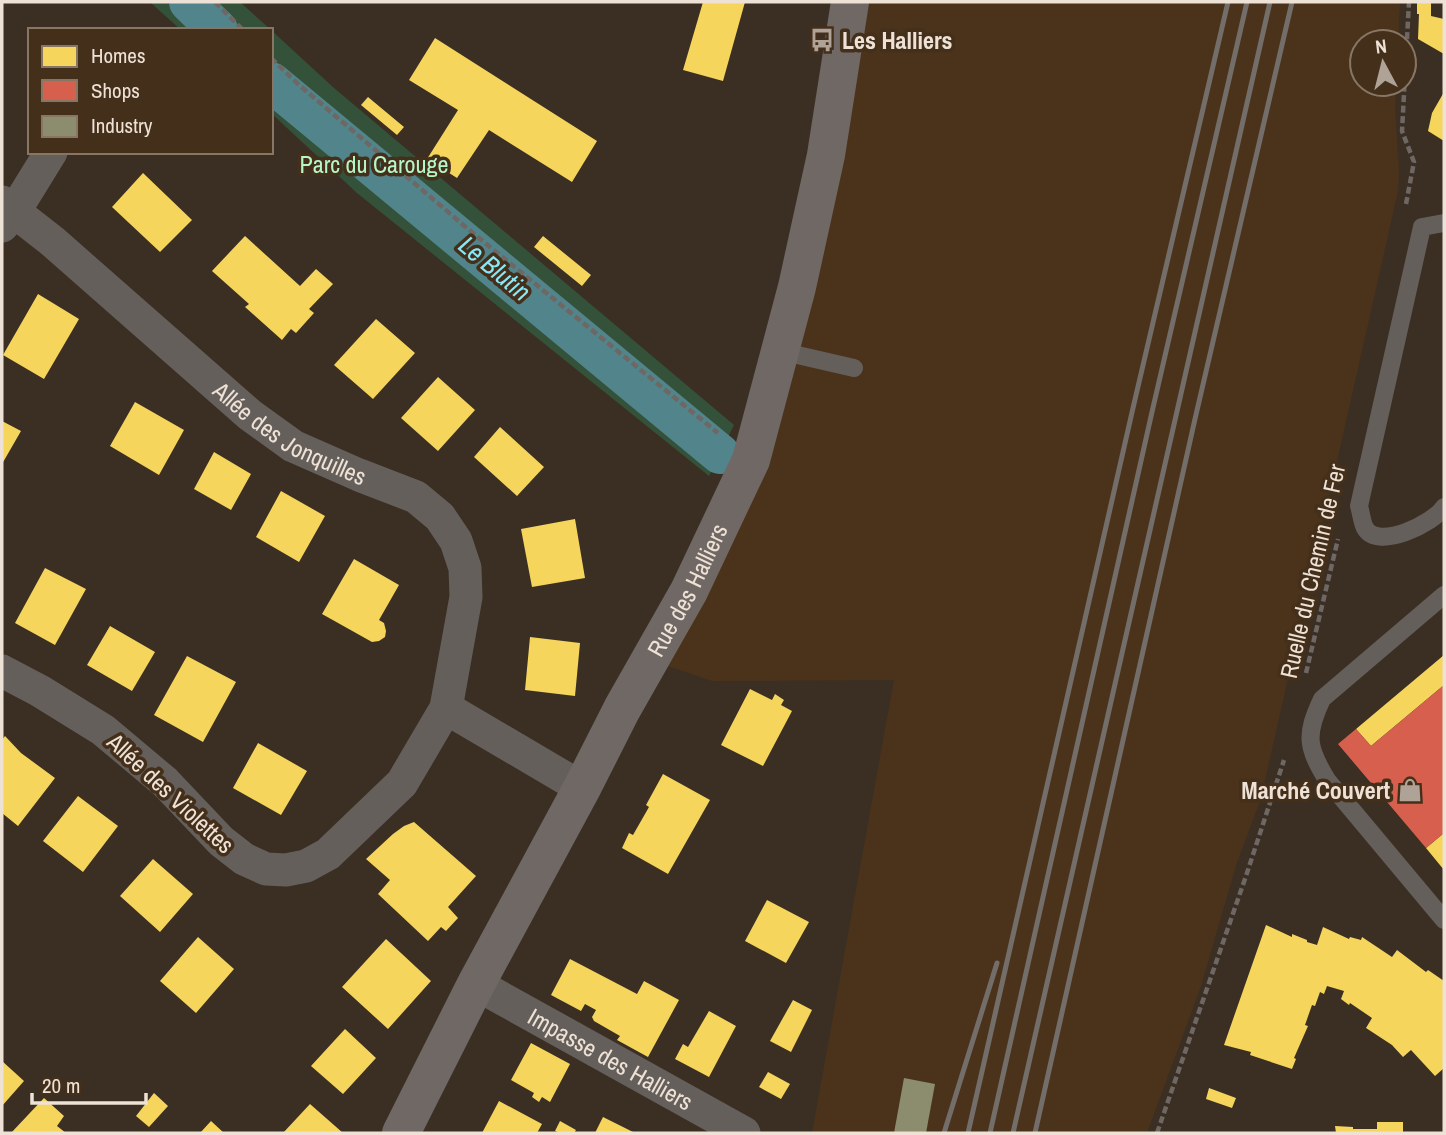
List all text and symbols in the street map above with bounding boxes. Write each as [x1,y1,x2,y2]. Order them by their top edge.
place label: Les Halliers [842,24,953,56]
bus stop icon: Les Halliers [808,26,836,54]
legend [28,28,273,154]
north arrow [1348,28,1418,98]
text: N [1374,33,1388,60]
text: Homes [91,41,146,70]
text: Shops [91,76,140,105]
text: Industry [91,111,153,140]
park label: Parc du Carouge [300,148,448,180]
water label: Le Blutin [452,228,538,308]
street label: Allée des Jonquilles [206,374,371,492]
street label: Ruelle du Chemin de Fer [1272,460,1352,681]
street label: Rue des Halliers [639,518,735,662]
street label: Allée des Violettes [100,725,241,860]
place label: Marché Couvert [1241,774,1390,806]
shop icon: Marché Couvert [1396,776,1424,804]
street label: Impasse des Halliers [522,1000,699,1118]
scale bar [32,1062,145,1106]
text: 20 m [42,1071,80,1100]

